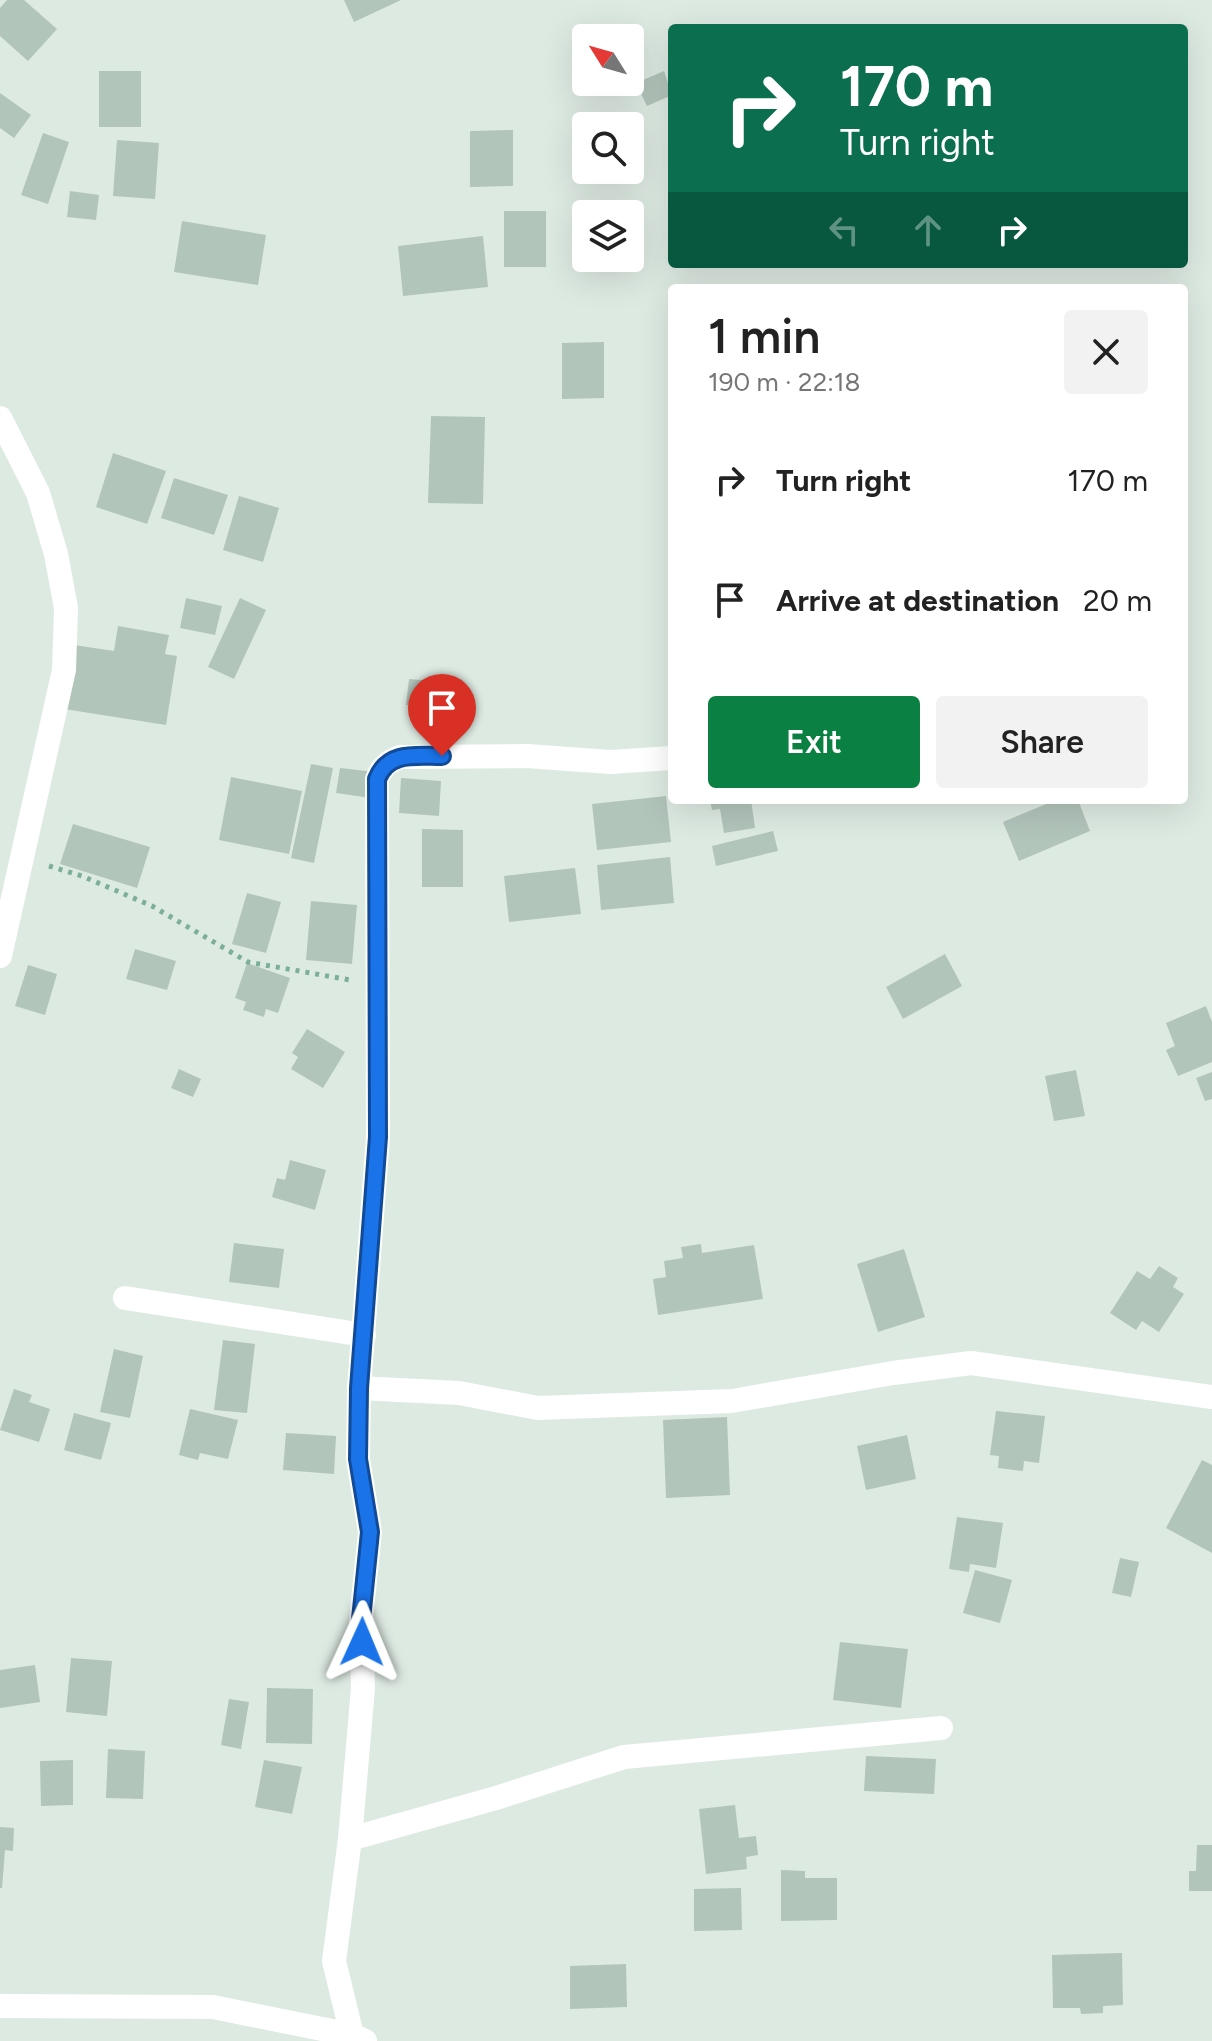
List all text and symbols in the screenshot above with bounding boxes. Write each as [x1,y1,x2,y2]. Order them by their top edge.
north arrow [572,24,644,96]
map controls [572,24,644,272]
text: 170 m [840,53,993,120]
icon: right [708,56,812,160]
button: search [572,112,644,184]
text: Turn right [840,121,995,164]
button: layers [572,200,644,272]
icon: left [822,208,866,252]
icon: ahead [906,208,950,252]
icon: right [990,208,1034,252]
text: 1 min [708,307,820,365]
button: close [1064,310,1148,394]
text: 190 m · 22:18 [708,366,860,398]
icon: right [708,458,752,502]
text: Turn right [776,462,911,499]
text: 170 m [1067,462,1148,499]
icon: arrive [708,578,752,622]
text: Arrive at destination [776,582,1059,619]
text: 20 m [1083,582,1152,619]
pin [408,674,476,756]
icon: arrive [420,686,464,730]
button: Exit [708,696,920,788]
button: Share [936,696,1148,788]
position arrow [320,1600,404,1684]

